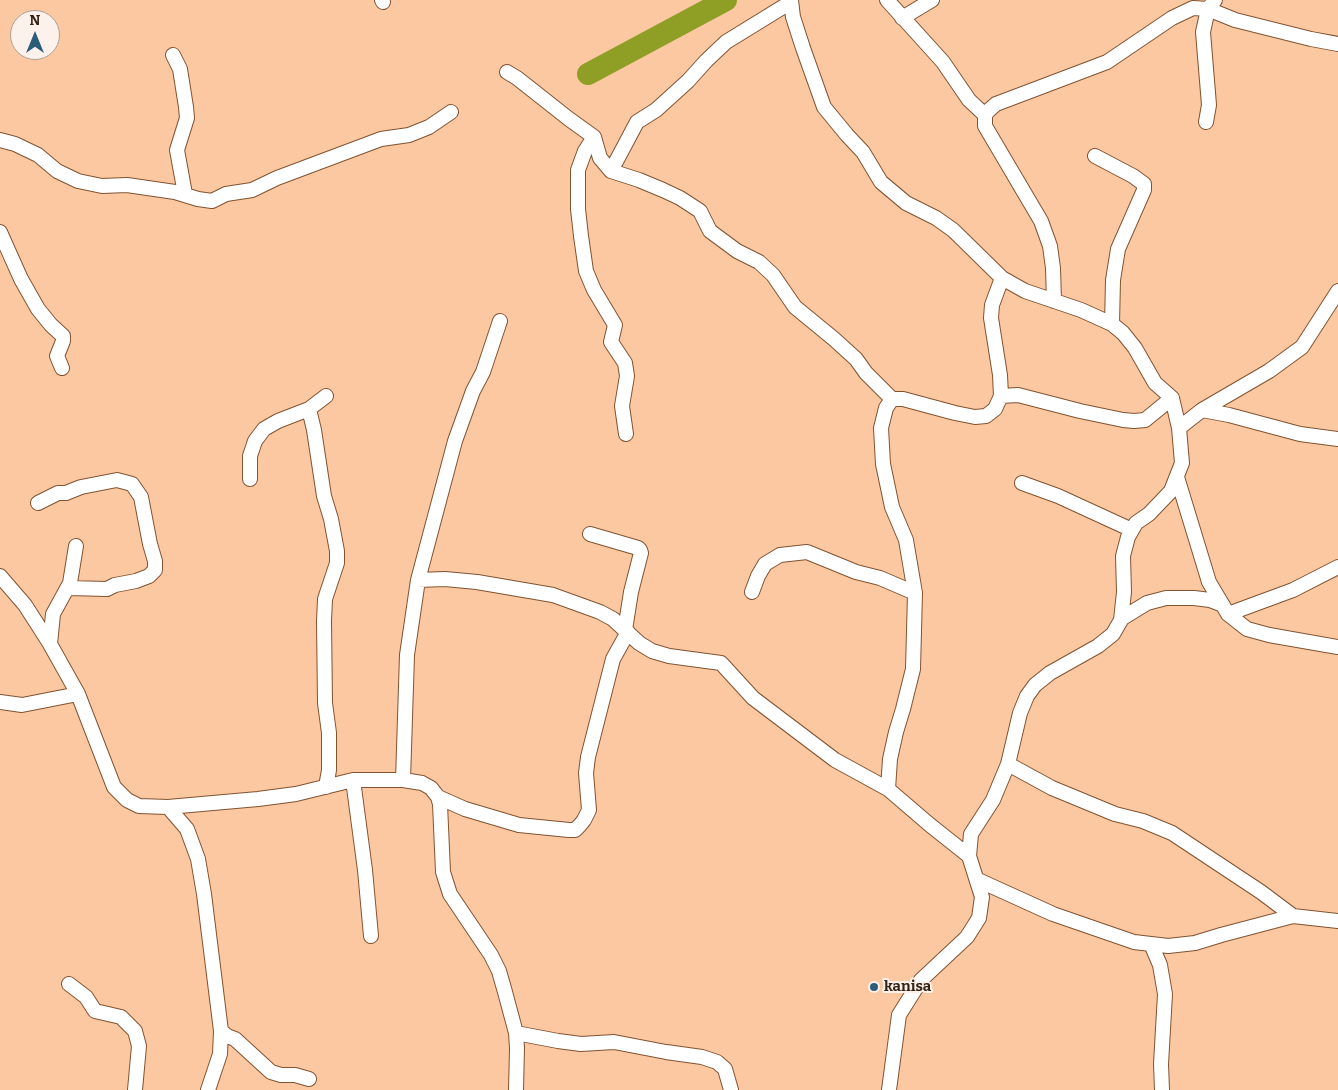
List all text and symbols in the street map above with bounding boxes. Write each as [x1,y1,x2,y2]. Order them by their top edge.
north arrow [10,10,60,60]
text: N [30,12,40,29]
place label: kanisa [884,978,931,996]
marker: kanisa [868,981,880,993]

